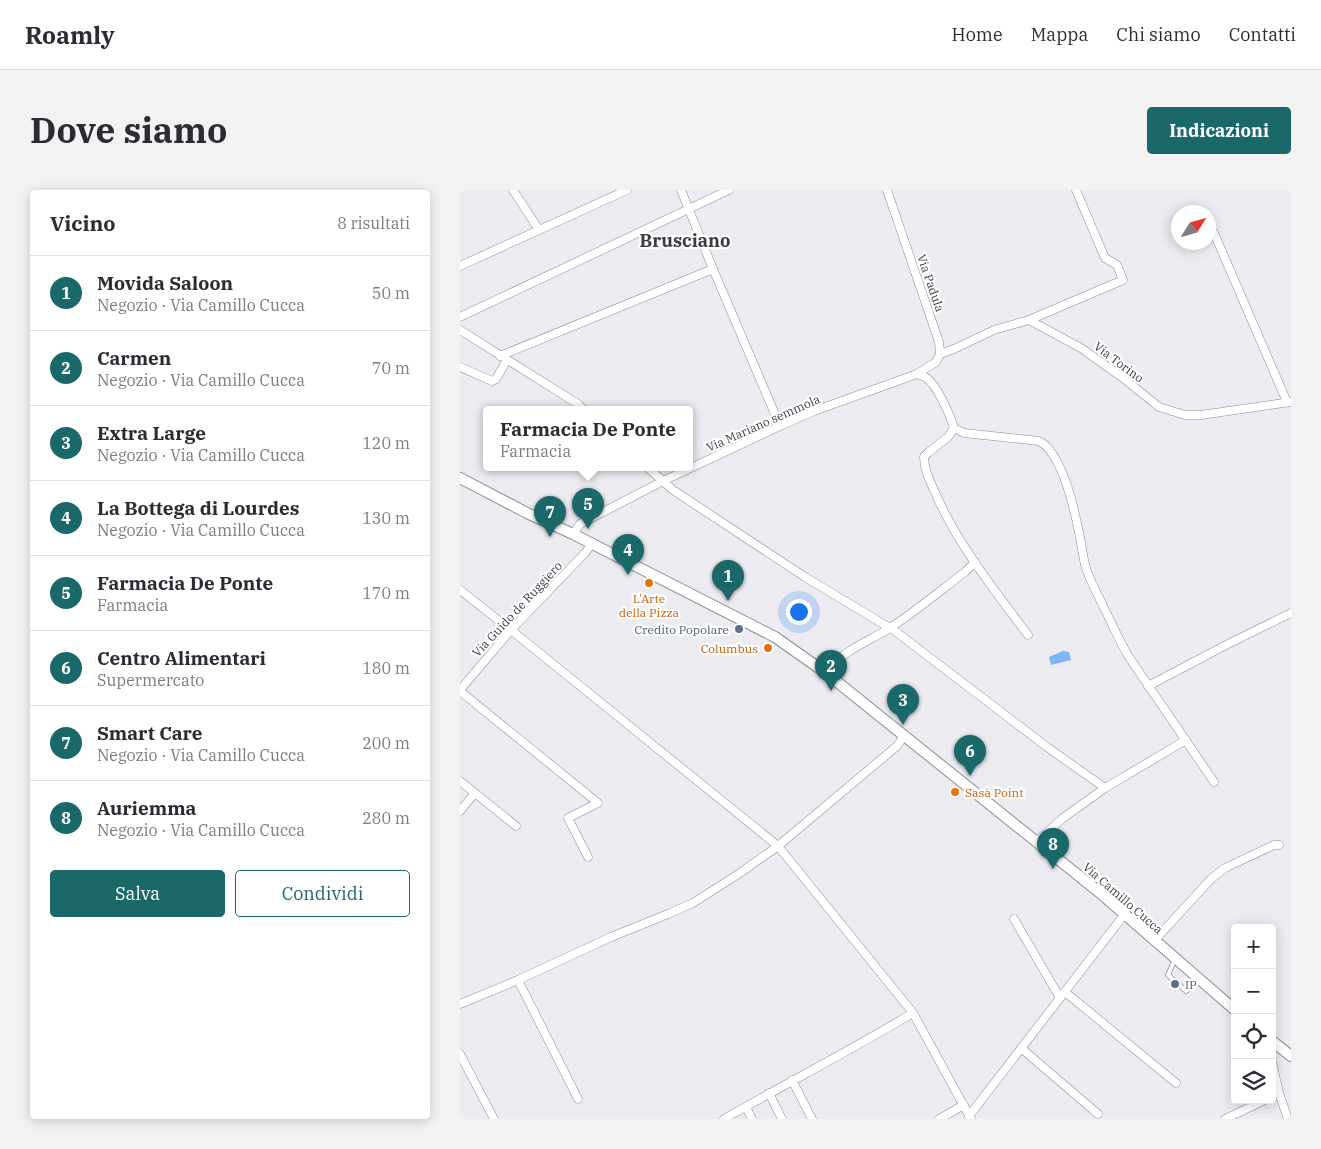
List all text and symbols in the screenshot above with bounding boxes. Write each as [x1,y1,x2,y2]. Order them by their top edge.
text: Roamly [25,19,115,51]
text: Home [952,23,1003,46]
text: Mappa [1031,23,1088,46]
text: Chi siamo [1116,23,1201,46]
text: Contatti [1229,23,1296,46]
text: Dove siamo [30,107,227,153]
button: Indicazioni [1147,107,1291,154]
north arrow [1171,205,1216,250]
text: Vicino [50,209,116,237]
text: 8 risultati [337,213,410,233]
district label: Brusciano [640,229,730,252]
street label: Via Padula [914,252,948,314]
text: Movida Saloon [97,271,233,295]
text: 1 [61,283,71,303]
text: 50 m [372,283,410,303]
text: Negozio · Via Camillo Cucca [97,295,305,315]
street label: Via Torino [1091,338,1147,386]
text: Carmen [97,346,171,370]
text: 2 [61,358,71,378]
text: 70 m [372,358,410,378]
text: Negozio · Via Camillo Cucca [97,370,305,390]
street label: Via Mariano semmola [704,391,823,455]
popup [483,406,693,471]
text: Farmacia De Ponte [500,417,676,441]
text: Extra Large [97,421,206,445]
text: 3 [61,433,71,453]
text: 120 m [362,433,410,453]
text: Farmacia [500,441,571,461]
text: Negozio · Via Camillo Cucca [97,445,305,465]
pin: 5 [572,488,604,529]
text: La Bottega di Lourdes [97,496,299,520]
pin: 7 [534,496,566,537]
text: 4 [61,508,71,528]
text: 130 m [362,508,410,528]
text: Negozio · Via Camillo Cucca [97,520,305,540]
pin: 4 [612,534,644,575]
street label: Via Guido de Ruggiero [469,558,565,660]
pin: 1 [712,560,744,601]
text: Farmacia De Ponte [97,571,273,595]
marker: L'Arte della Pizza [643,577,655,589]
text: 5 [61,583,71,603]
text: 170 m [362,583,410,603]
place label: L'Arte della Pizza [619,591,680,620]
text: Farmacia [97,595,168,615]
your location [786,599,812,625]
place label: Credito Popolare [634,622,729,637]
marker: Credito Popolare [733,623,745,635]
place label: Columbus [701,641,758,656]
marker: Columbus [762,642,774,654]
text: Centro Alimentari [97,646,266,670]
pin: 2 [815,650,847,691]
text: 6 [61,658,71,678]
text: 180 m [362,658,410,678]
text: Supermercato [97,670,204,690]
pin: 3 [887,684,919,725]
text: Smart Care [97,721,203,745]
text: 7 [61,733,71,753]
text: 200 m [362,733,410,753]
pin: 6 [954,735,986,776]
text: Negozio · Via Camillo Cucca [97,745,305,765]
place label: Sasà Point [965,785,1024,800]
marker: Sasà Point [949,786,961,798]
text: Auriemma [97,796,196,820]
text: 8 [61,808,71,828]
text: 280 m [362,808,410,828]
text: Negozio · Via Camillo Cucca [97,820,305,840]
pin: 8 [1037,828,1069,869]
street label: Via Camillo Cucca [1080,859,1166,937]
button: Salva [50,870,225,917]
button: Condividi [235,870,410,917]
map controls [1231,924,1276,1104]
button: + [1231,924,1276,969]
button: − [1231,969,1276,1014]
place label: IP [1185,977,1197,992]
marker: IP [1169,978,1181,990]
button: locate [1231,1014,1276,1059]
button: layers [1231,1059,1276,1104]

